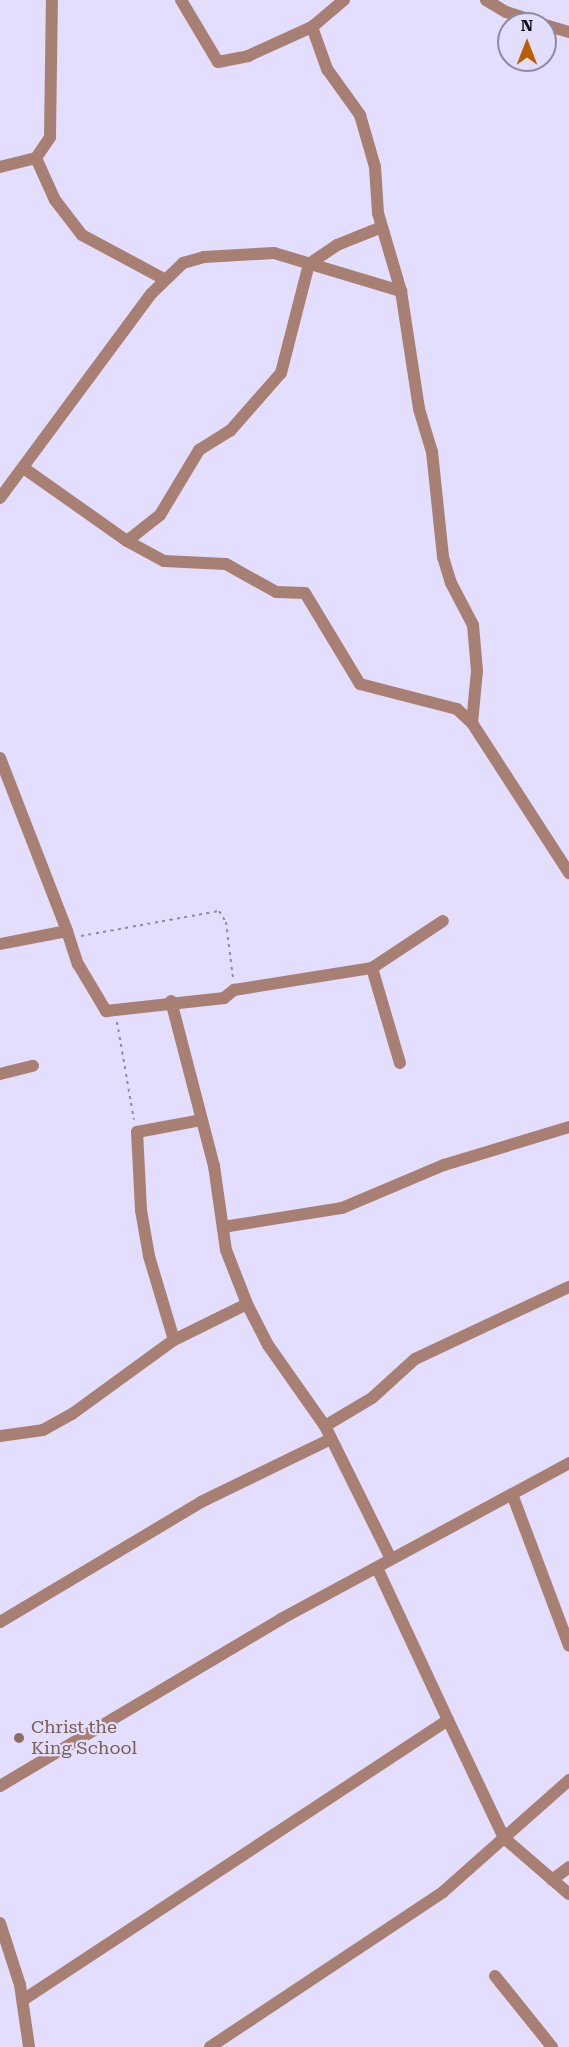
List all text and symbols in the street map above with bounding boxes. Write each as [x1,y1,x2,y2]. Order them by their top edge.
north arrow [497,12,557,72]
text: N [521,16,533,35]
place label: Christ the King School [31,1717,137,1760]
marker: Christ the King School [12,1731,26,1745]

